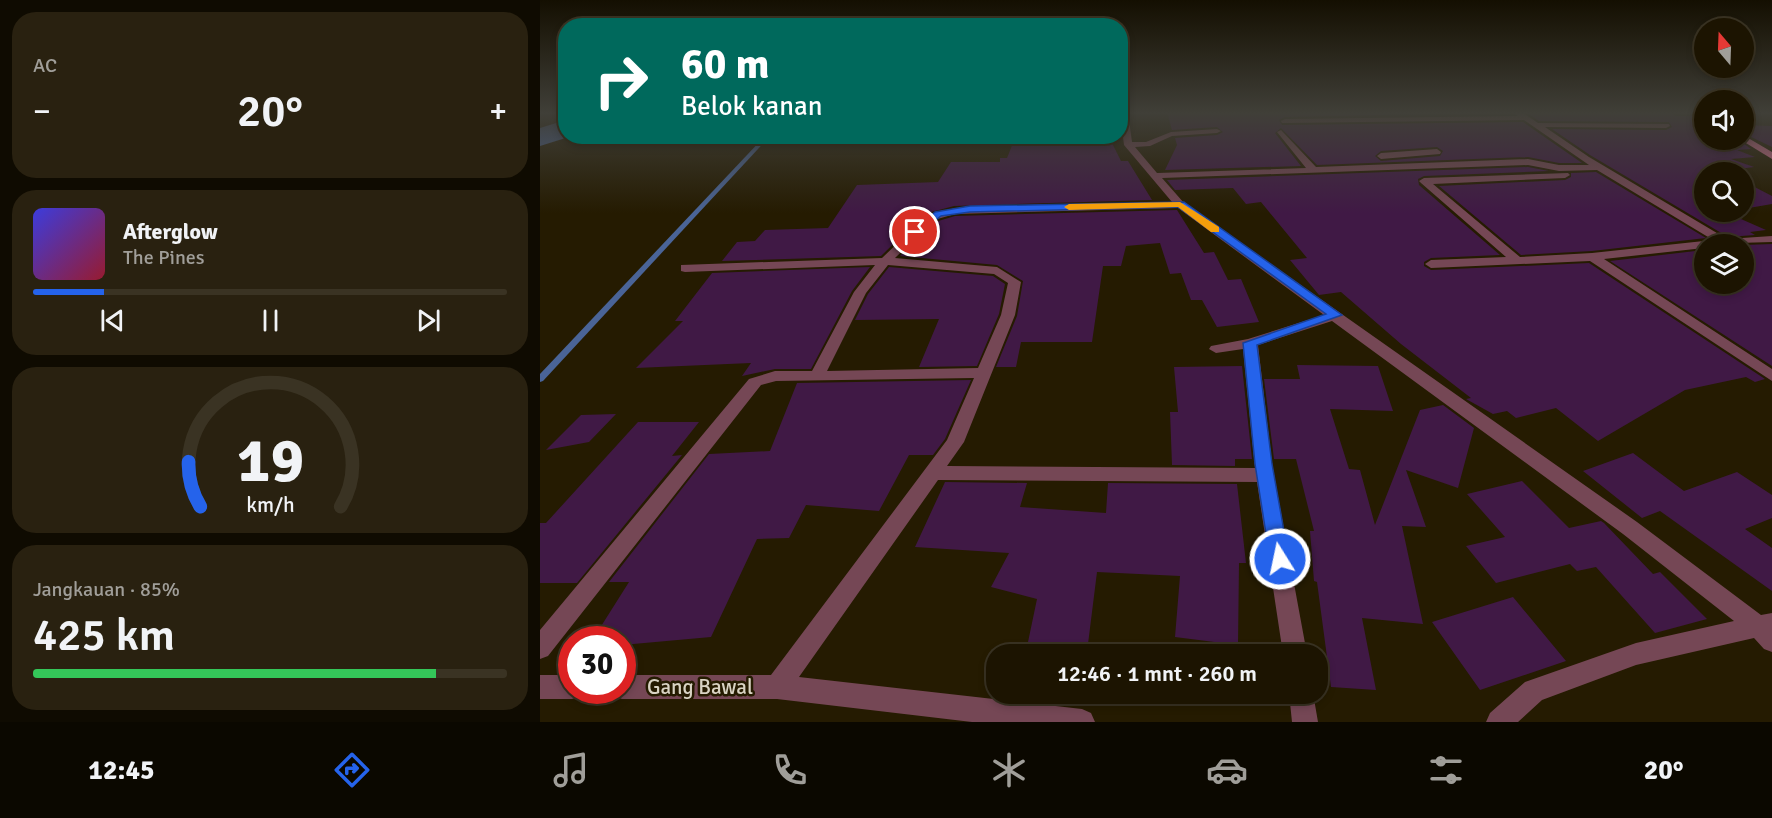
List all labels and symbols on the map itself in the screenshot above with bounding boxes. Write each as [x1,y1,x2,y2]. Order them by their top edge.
north arrow [1694,18,1754,78]
pin [889,206,940,257]
position arrow [1248,527,1312,591]
speed limit sign: 30 [558,626,636,704]
street label: Gang Bawal [647,674,753,700]

